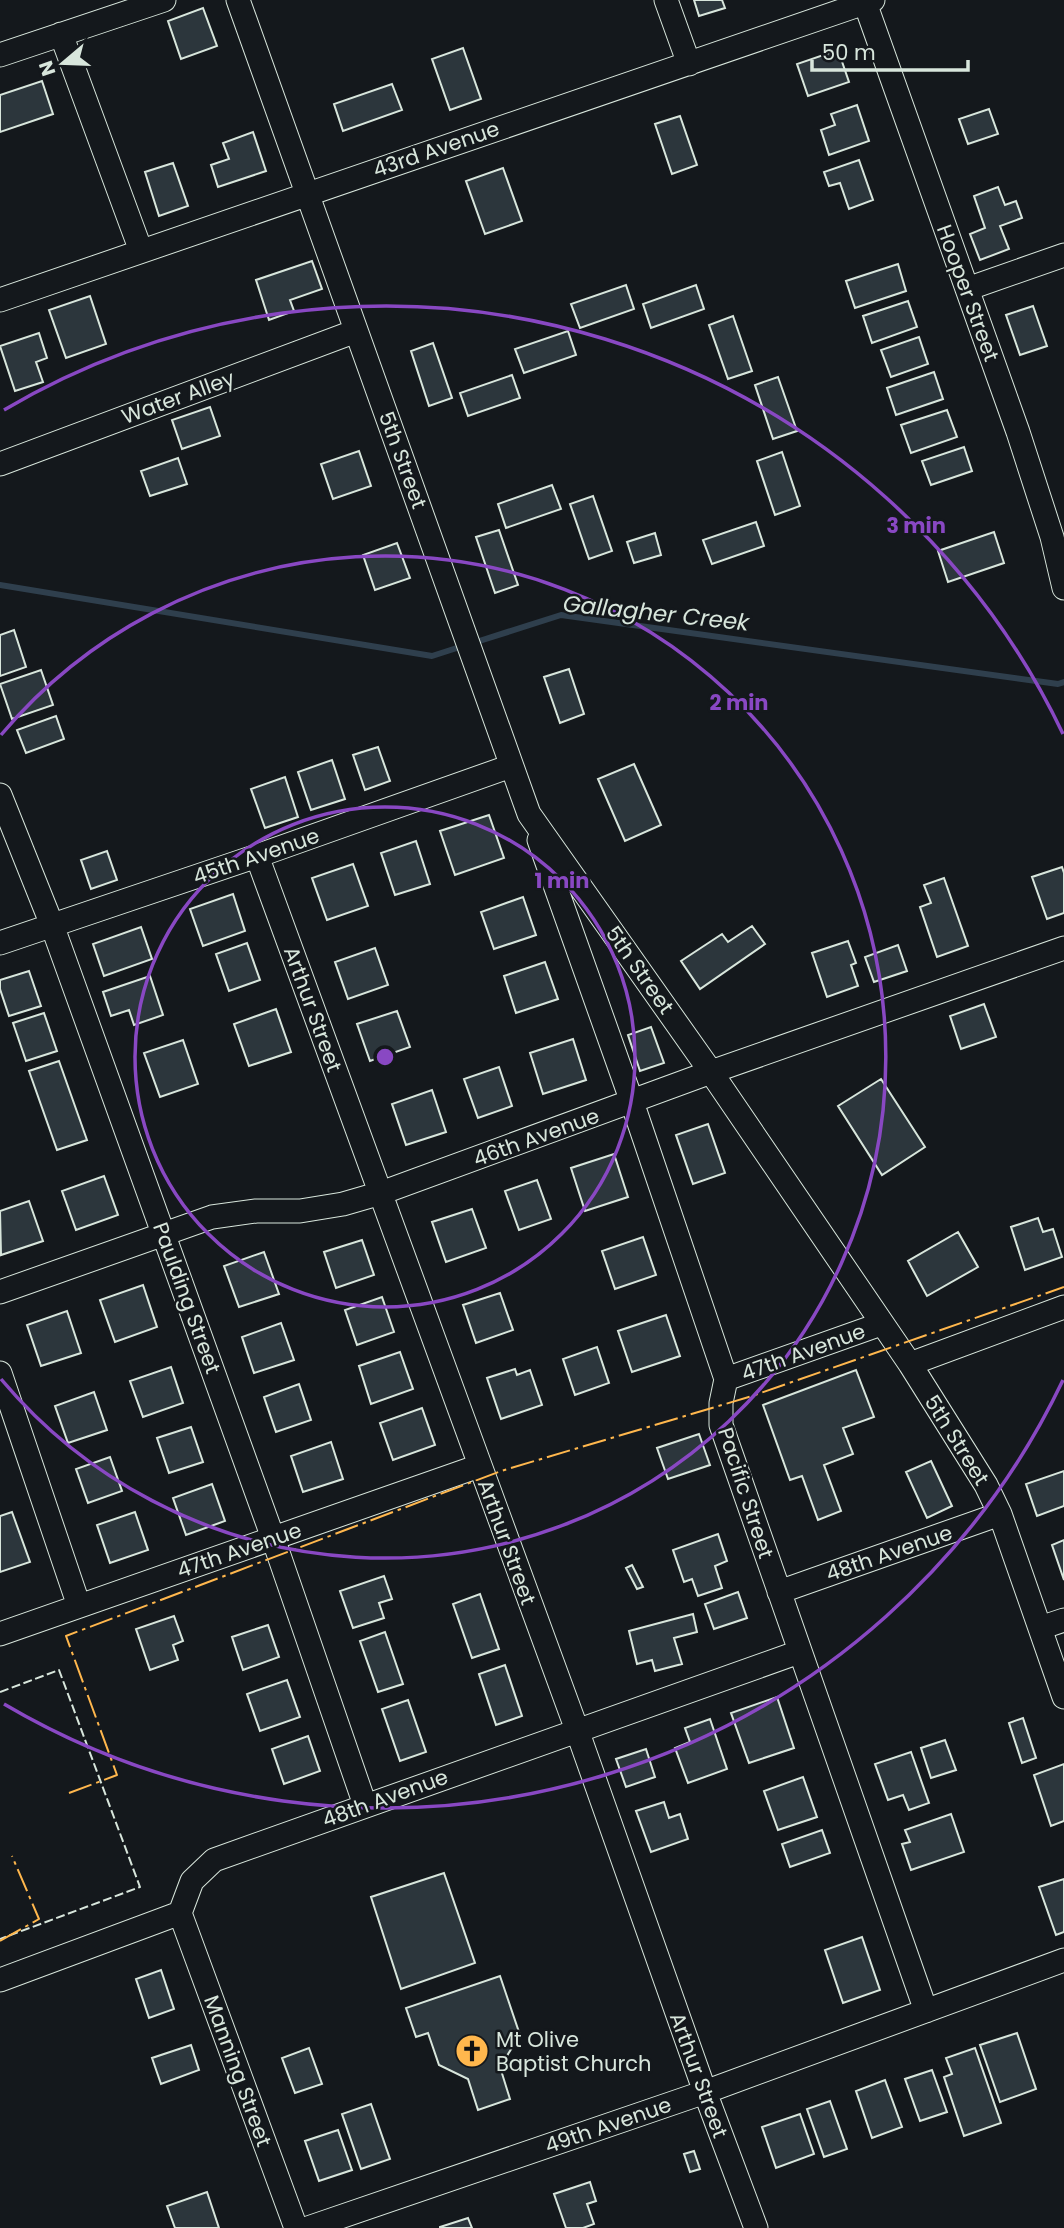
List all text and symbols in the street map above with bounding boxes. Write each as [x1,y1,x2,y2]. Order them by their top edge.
north arrow [28,28,98,98]
scale bar [812,28,968,72]
text: 50 m [822,38,876,67]
text: N [32,57,62,80]
street label: 43rd Avenue [369,114,503,184]
street label: Hooper Street [930,221,1006,365]
street label: Water Alley [118,363,239,431]
street label: 5th Street [372,407,434,513]
text: 3 min [886,511,946,540]
water label: Gallagher Creek [561,587,752,639]
text: 2 min [709,688,769,717]
street label: 45th Avenue [189,821,323,891]
text: 1 min [535,866,589,895]
street label: 5th Street [599,920,681,1020]
street label: Arthur Street [277,942,349,1076]
centre of rings [373,1045,397,1069]
street label: 46th Avenue [469,1101,603,1173]
street label: Paulding Street [146,1218,228,1378]
street label: 47th Avenue [737,1316,869,1388]
street label: 5th Street [918,1389,996,1491]
street label: Pacific Street [711,1424,781,1562]
street label: Arthur Street [471,1475,543,1609]
street label: 47th Avenue [173,1515,305,1585]
street label: 48th Avenue [822,1518,956,1588]
street label: 48th Avenue [318,1762,452,1834]
street label: Manning Street [197,1991,279,2151]
street label: Arthur Street [663,2008,735,2142]
place label: Mt Olive Baptist Church [496,2025,651,2078]
church icon: Mt Olive Baptist Church [453,2032,491,2070]
street label: 49th Avenue [541,2090,675,2160]

